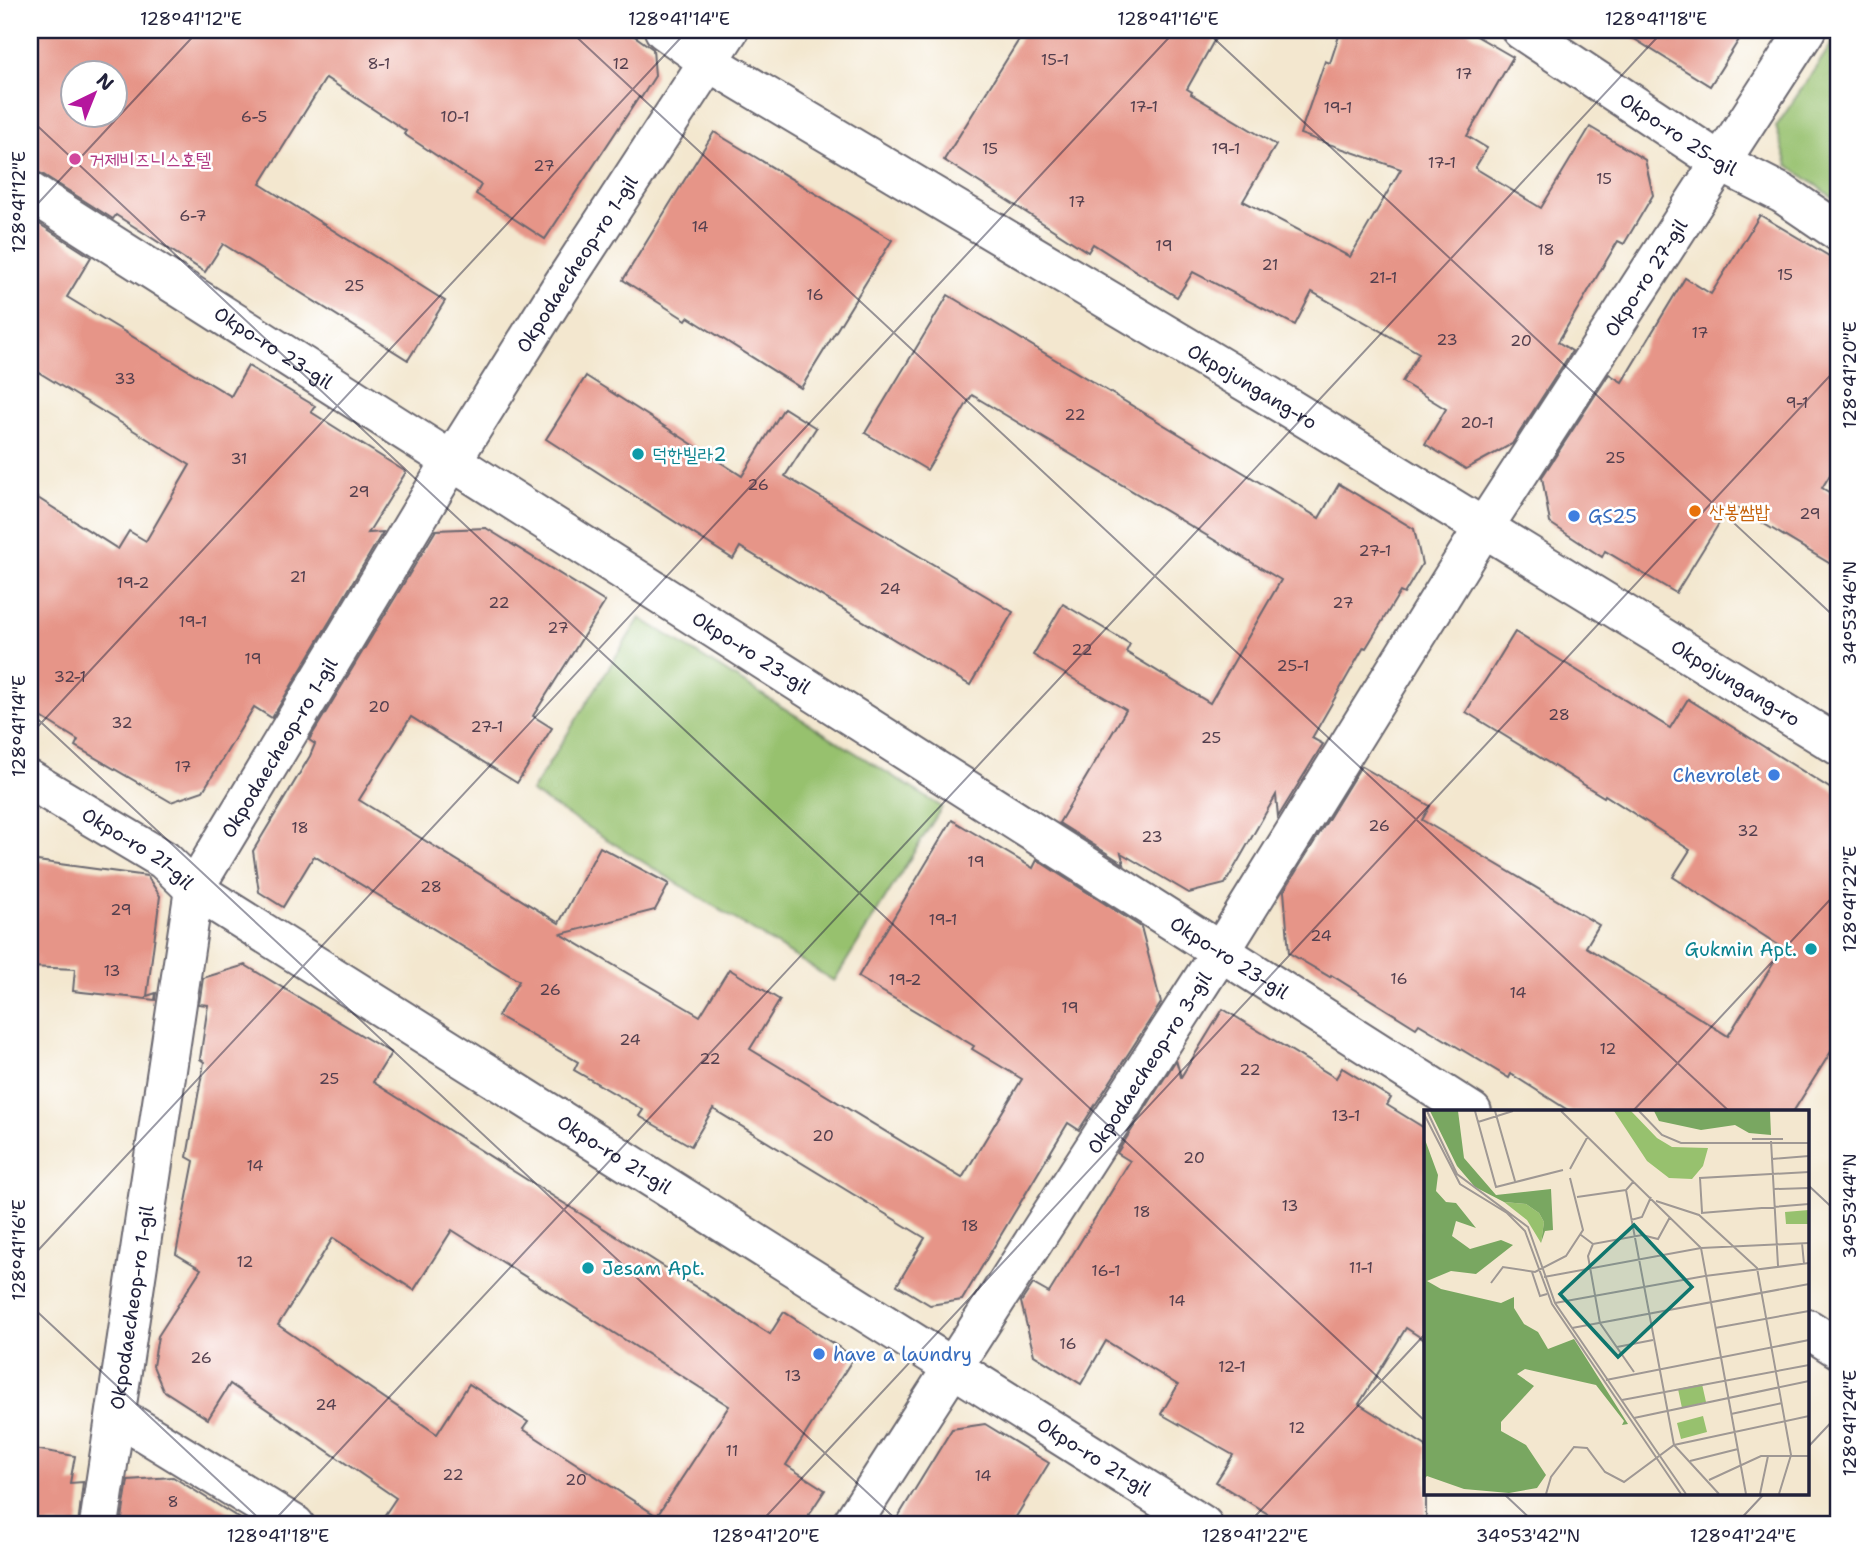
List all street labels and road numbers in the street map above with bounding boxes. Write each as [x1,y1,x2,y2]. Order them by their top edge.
street label: Okpo-ro 25-gil [1615,87,1742,182]
street label: Okpodaecheop-ro 1-gil [511,171,644,358]
street label: Okpo-ro 27-gil [1599,214,1693,341]
street label: Okpo-ro 23-gil [209,301,338,395]
street label: Okpojungang-ro [1183,338,1322,435]
street label: Okpo-ro 23-gil [687,606,816,700]
street label: Okpojungang-ro [1666,634,1805,732]
street label: Okpodaecheop-ro 1-gil [216,653,343,843]
street label: Okpo-ro 21-gil [77,802,199,895]
street label: Okpo-ro 23-gil [1165,911,1294,1005]
street label: Okpodaecheop-ro 3-gil [1082,967,1217,1159]
street label: Okpo-ro 21-gil [553,1109,676,1200]
street label: Okpodaecheop-ro 1-gil [104,1203,160,1411]
street label: Okpo-ro 21-gil [1032,1412,1156,1502]

